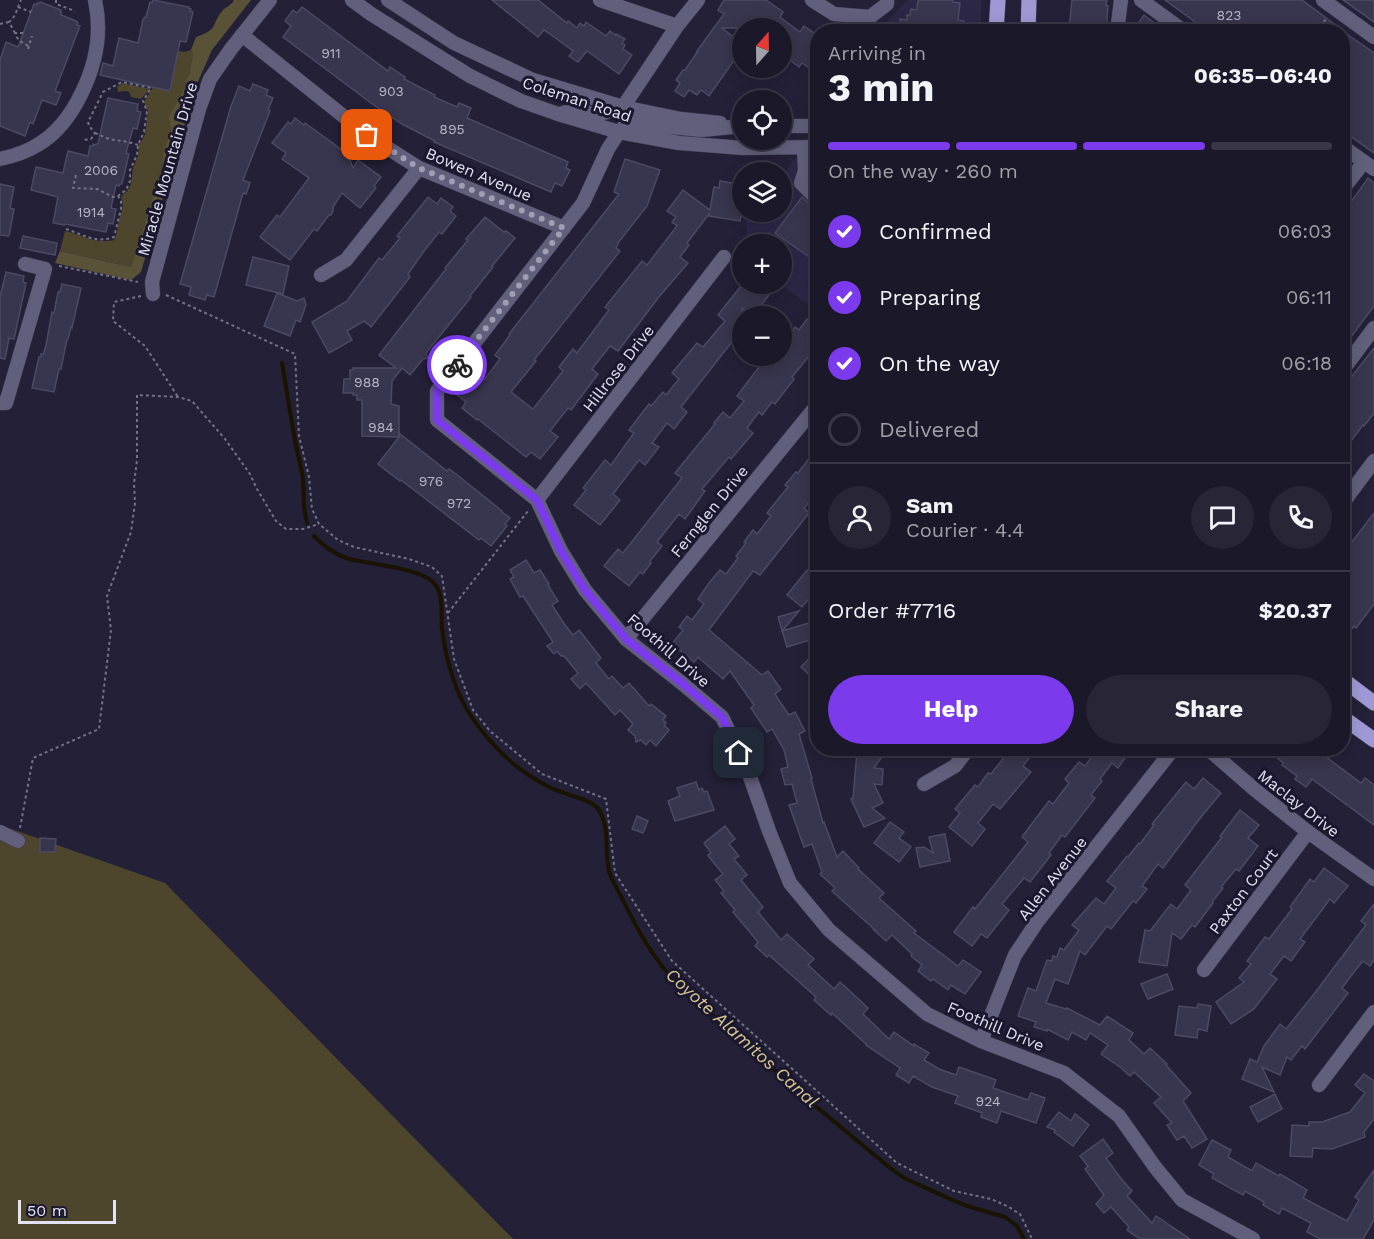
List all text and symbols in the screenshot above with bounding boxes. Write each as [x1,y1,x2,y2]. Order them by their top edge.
house number: 823 [1217,7,1241,23]
north arrow [732,18,792,78]
map controls [732,18,792,366]
text: Arriving in [828,41,926,65]
house number: 911 [321,45,341,61]
text: 06:35–06:40 [1194,63,1332,88]
text: 3 min [828,65,935,110]
street label: Coleman Road [520,73,634,126]
street label: Miracle Mountain Drive [134,80,201,258]
house number: 903 [378,83,404,99]
button: locate [732,90,792,150]
pin [341,109,392,160]
icon: bag [350,118,383,151]
house number: 895 [439,121,465,137]
street label: Bowen Avenue [423,144,535,205]
text: On the way · 260 m [828,159,1018,183]
house number: 2006 [84,162,118,178]
button: layers [732,162,792,222]
house number: 1914 [77,204,105,220]
icon: check [828,215,861,248]
text: Confirmed [879,219,992,244]
text: 06:03 [1278,219,1332,243]
button: + [732,234,792,294]
icon: check [828,281,861,314]
text: Preparing [879,285,980,310]
text: 06:11 [1286,285,1332,309]
button: − [732,306,792,366]
street label: Hillrose Drive [579,321,658,415]
courier [427,335,487,395]
icon: check [828,347,861,380]
icon: bike [441,349,474,382]
text: On the way [879,351,1000,376]
text: 06:18 [1281,351,1332,375]
house number: 988 [354,374,380,390]
text: Delivered [879,417,979,442]
house number: 984 [368,419,394,435]
street label: Fernglen Drive [667,462,752,561]
house number: 976 [419,473,443,489]
button: person [828,486,891,549]
button: chat [1191,486,1254,549]
button: phone [1269,486,1332,549]
text: Sam [906,493,954,518]
house number: 972 [447,495,471,511]
text: Courier · 4.4 [906,518,1024,542]
text: Order #7716 [828,598,956,623]
text: $20.37 [1259,598,1332,623]
street label: Foothill Drive [623,609,714,691]
button: Help [828,675,1074,744]
button: Share [1086,675,1332,744]
pin [713,727,764,778]
icon: home [722,736,755,769]
street label: Maclay Drive [1254,766,1343,841]
street label: Allen Avenue [1014,833,1091,924]
street label: Paxton Court [1205,845,1282,938]
water label: Coyote Alamitos Canal [662,964,823,1112]
street label: Foothill Drive [945,998,1047,1055]
house number: 924 [976,1093,1000,1109]
scale bar [18,1197,116,1224]
text: 50 m [27,1201,67,1220]

